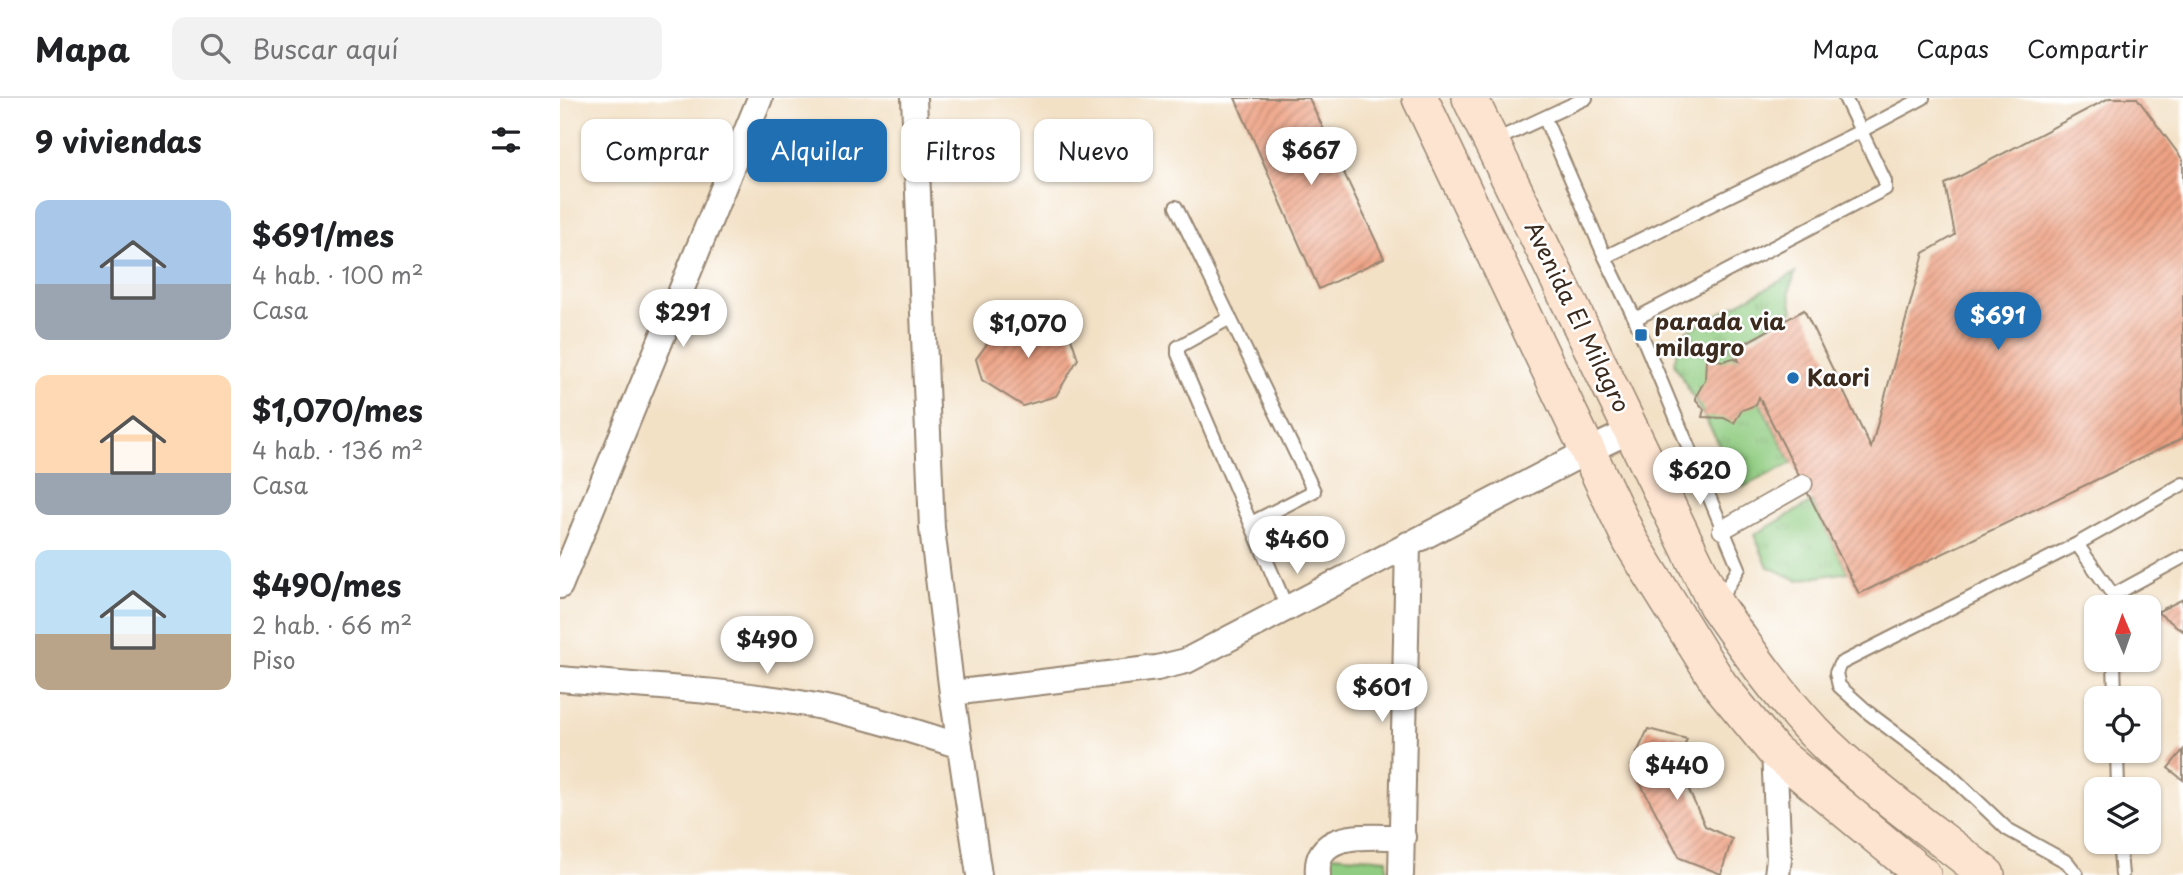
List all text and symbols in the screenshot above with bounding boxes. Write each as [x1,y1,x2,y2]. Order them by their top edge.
search box [172,17,662,80]
text: Mapa [35,23,130,73]
icon: search [196,29,234,67]
text: Buscar aquí [252,29,398,68]
text: Mapa [1812,30,1878,66]
text: Capas [1916,30,1989,66]
text: Compartir [2027,30,2148,66]
text: 9 viviendas [35,118,202,163]
chip: Comprar [581,119,733,182]
chip: Alquilar [747,119,887,182]
chip: Filtros [901,119,1020,182]
chip: Nuevo [1034,119,1153,182]
icon: filters [487,121,525,159]
pin: $667 [1270,127,1352,187]
text: $667 [1282,132,1340,167]
text: $691/mes [252,212,394,257]
street label: Avenida El Milagro [1517,215,1640,418]
icon: home [91,228,175,312]
text: 4 hab. · 100 m² [252,257,424,292]
pin: $291 [642,289,724,349]
text: Casa [252,292,308,327]
pin: $691 [1957,292,2039,352]
text: $291 [655,294,711,329]
text: $691 [1970,297,2026,332]
pin: $1,070 [971,300,1085,360]
place label: parada via milagro [1655,303,1786,364]
text: $1,070 [989,305,1067,340]
marker: parada via milagro [1633,327,1649,343]
place label: Kaori [1807,359,1870,394]
marker: Kaori [1785,370,1801,386]
text: $1,070/mes [252,387,423,432]
icon: home [91,403,175,487]
text: 4 hab. · 136 m² [252,432,423,467]
pin: $620 [1659,448,1741,507]
text: $620 [1669,452,1731,487]
text: Casa [252,467,308,502]
pin: $460 [1256,517,1338,576]
text: $460 [1265,521,1329,556]
text: $490/mes [252,562,401,607]
icon: home [91,578,175,662]
north arrow [2084,595,2161,672]
map controls [2084,595,2161,854]
text: 2 hab. · 66 m² [252,607,412,642]
pin: $490 [726,616,808,676]
text: $490 [736,621,798,656]
text: Piso [252,642,296,677]
pin: $601 [1341,664,1423,724]
text: $601 [1352,669,1412,704]
button: locate [2084,686,2161,763]
pin: $440 [1636,742,1718,802]
text: $440 [1645,747,1709,782]
button: layers [2084,777,2161,854]

